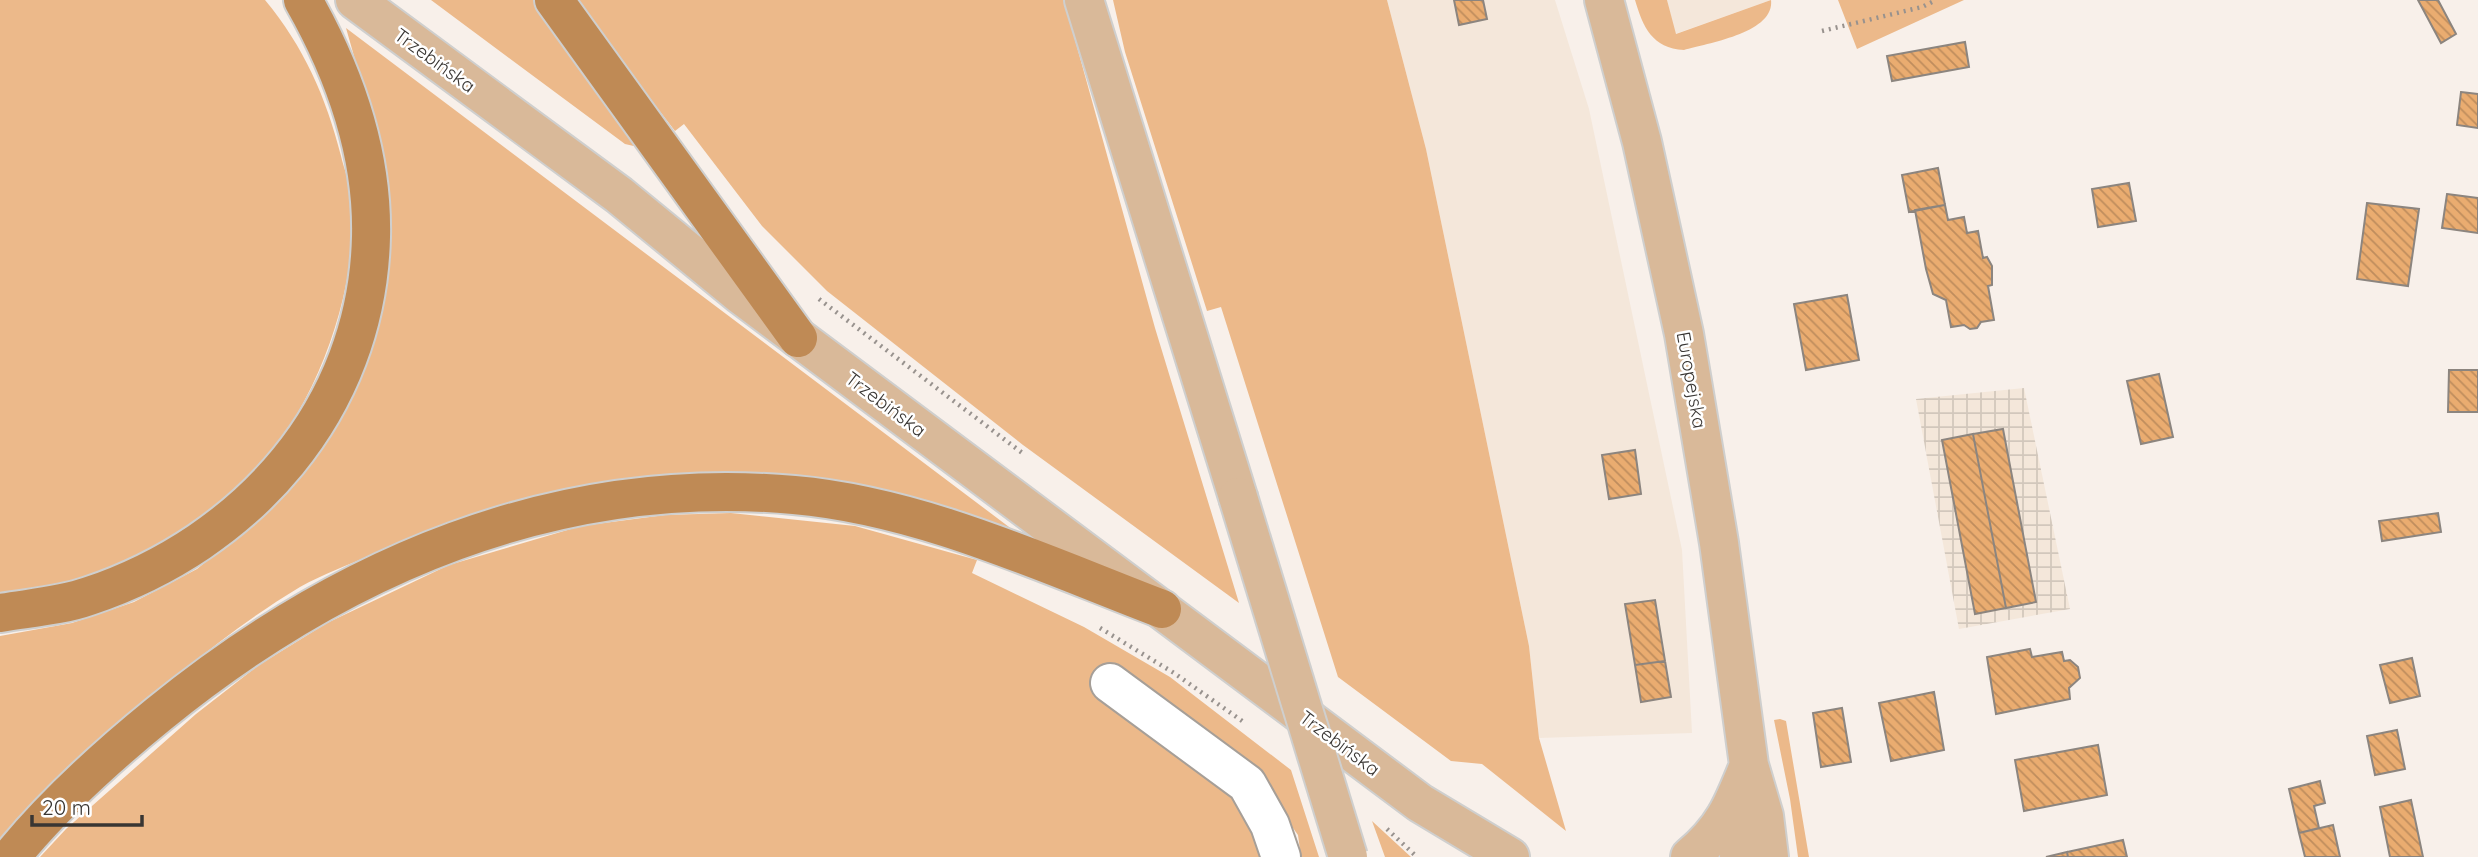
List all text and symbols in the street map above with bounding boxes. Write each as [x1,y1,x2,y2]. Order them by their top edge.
street label: Trzebińska [390,23,480,97]
street label: Europejska [1672,330,1712,430]
street label: Trzebińska [841,366,931,442]
street label: Trzebińska [1295,705,1385,781]
scale bar [32,784,142,828]
text: 20 m [42,794,91,820]

